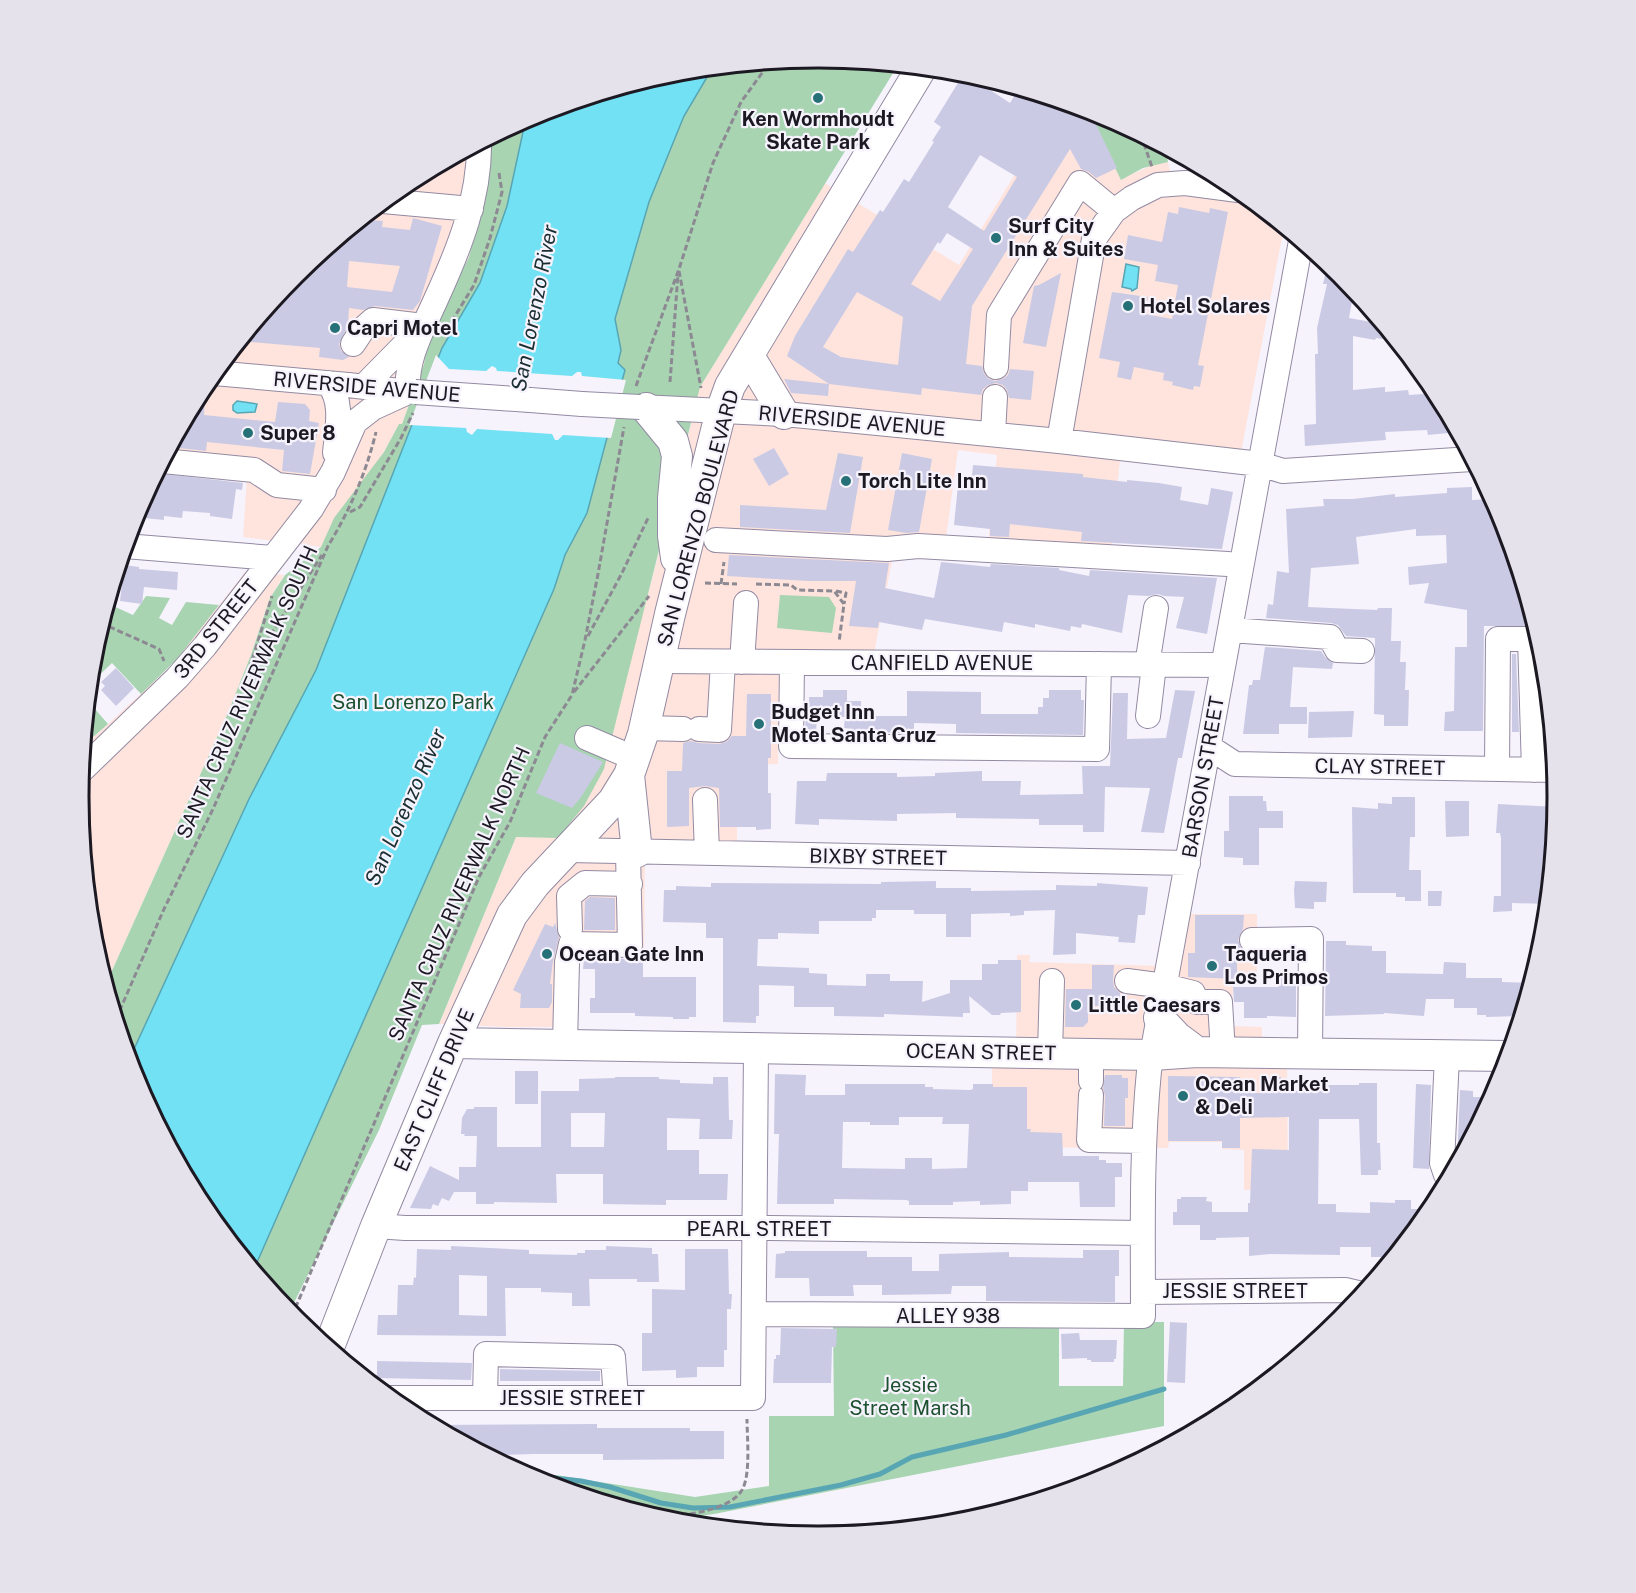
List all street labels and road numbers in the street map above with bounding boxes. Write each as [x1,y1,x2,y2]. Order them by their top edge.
street label: RIVERSIDE AVENUE [272,367,462,407]
street label: SAN LORENZO BOULEVARD [652,387,744,649]
street label: RIVERSIDE AVENUE [757,401,947,441]
street label: SANTA CRUZ RIVERWALK SOUTH [171,542,323,842]
street label: 3RD STREET [169,575,263,683]
street label: CANFIELD AVENUE [851,651,1033,675]
street label: BARSON STREET [1177,694,1229,860]
street label: SANTA CRUZ RIVERWALK NORTH [383,743,535,1045]
street label: CLAY STREET [1314,754,1446,780]
street label: BIXBY STREET [809,844,947,870]
street label: EAST CLIFF DRIVE [389,1005,479,1175]
street label: OCEAN STREET [906,1039,1057,1065]
street label: PEARL STREET [687,1217,832,1241]
street label: JESSIE STREET [1162,1279,1308,1303]
street label: ALLEY 938 [896,1304,1000,1328]
street label: JESSIE STREET [499,1386,645,1410]

